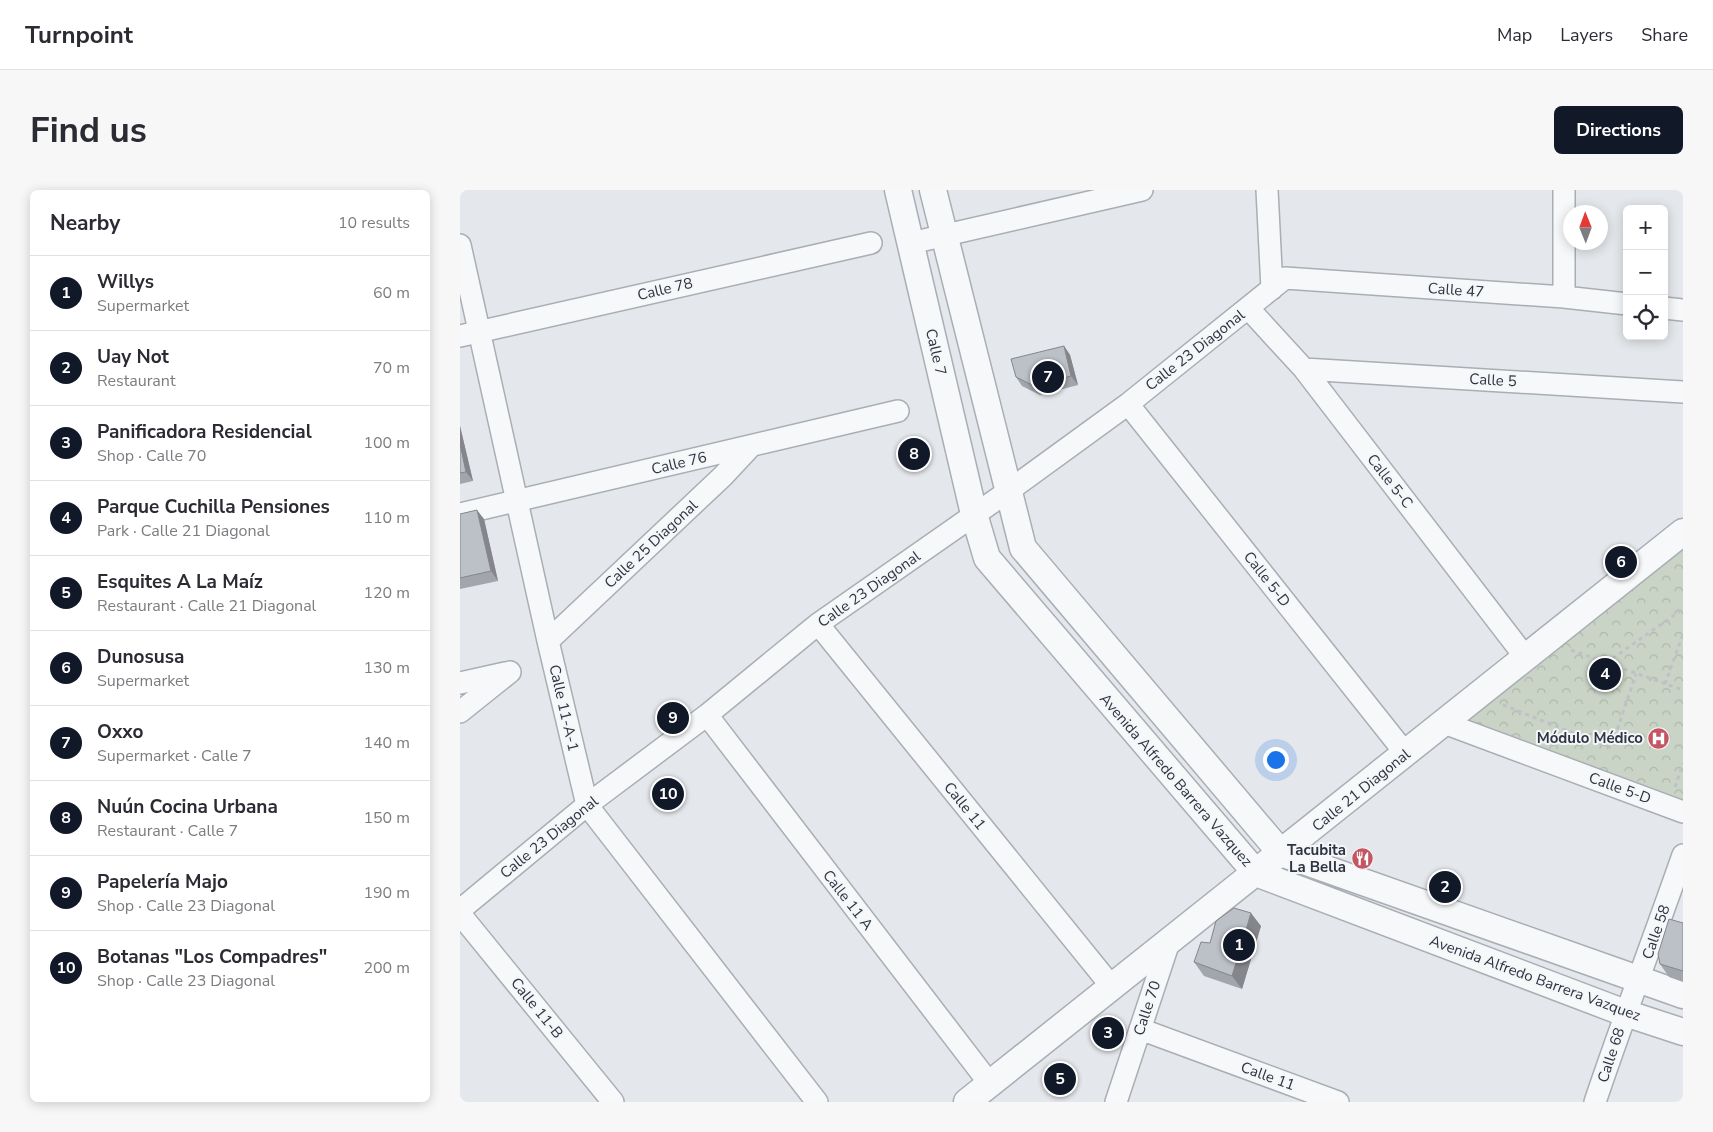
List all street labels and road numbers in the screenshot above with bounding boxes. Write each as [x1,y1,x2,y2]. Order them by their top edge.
street label: Calle 78 [635,273,695,305]
street label: Calle 47 [1427,278,1485,302]
street label: Calle 23 Diagonal [1141,305,1249,395]
street label: Calle 7 [921,327,951,377]
street label: Calle 5 [1469,369,1517,391]
street label: Calle 76 [649,447,709,479]
street label: Calle 5-C [1362,450,1418,512]
street label: Calle 25 Diagonal [600,495,702,593]
street label: Calle 23 Diagonal [814,546,925,632]
street label: Calle 5-D [1239,547,1295,611]
street label: Calle 11-A-1 [544,663,584,753]
street label: Avenida Alfredo Barrera Vazquez [1095,689,1257,871]
street label: Calle 21 Diagonal [1308,744,1415,836]
street label: Calle 5-D [1586,767,1654,809]
street label: Calle 11 [939,778,991,834]
street label: Calle 23 Diagonal [496,791,603,883]
street label: Calle 11 A [818,866,878,934]
street label: Calle 58 [1637,902,1675,962]
street label: Avenida Alfredo Barrera Vazquez [1427,930,1643,1026]
street label: Calle 11-B [506,973,568,1043]
street label: Calle 70 [1129,978,1165,1038]
street label: Calle 68 [1593,1025,1629,1085]
street label: Calle 11 [1238,1057,1298,1095]

